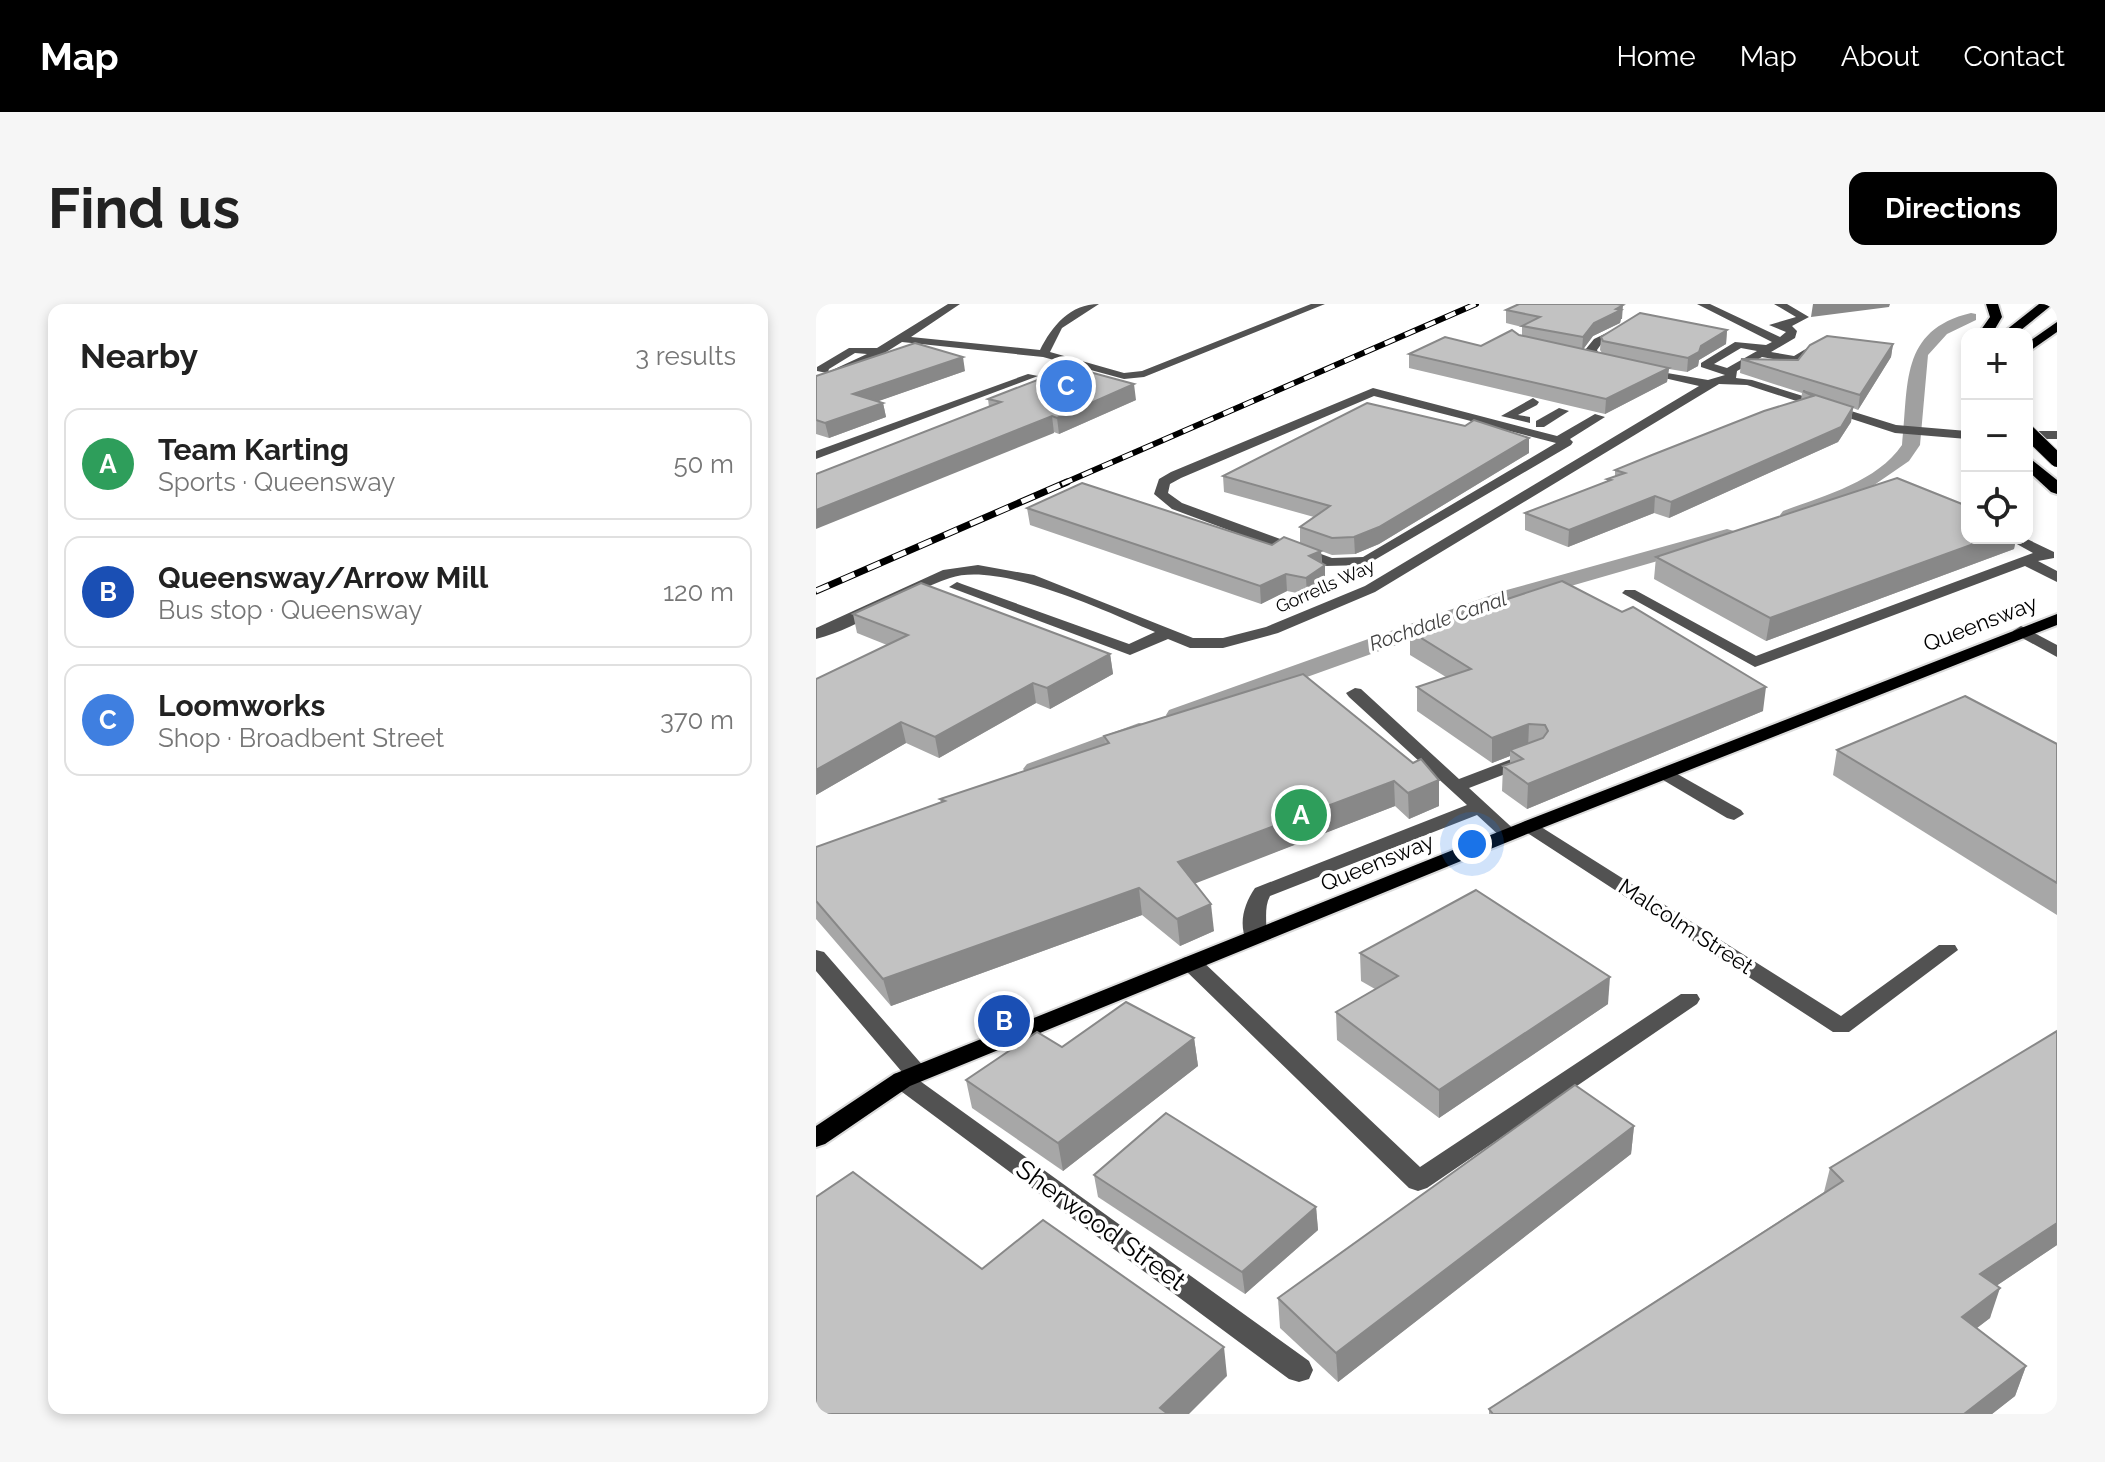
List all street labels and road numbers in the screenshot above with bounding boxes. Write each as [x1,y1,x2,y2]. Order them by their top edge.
street label: Gorrells Way [1272,555,1378,617]
street label: Queensway [1919,589,2041,657]
street label: Queensway [1317,827,1437,896]
street label: Malcolm Street [1614,873,1759,979]
street label: Sherwood Street [1011,1154,1192,1297]

